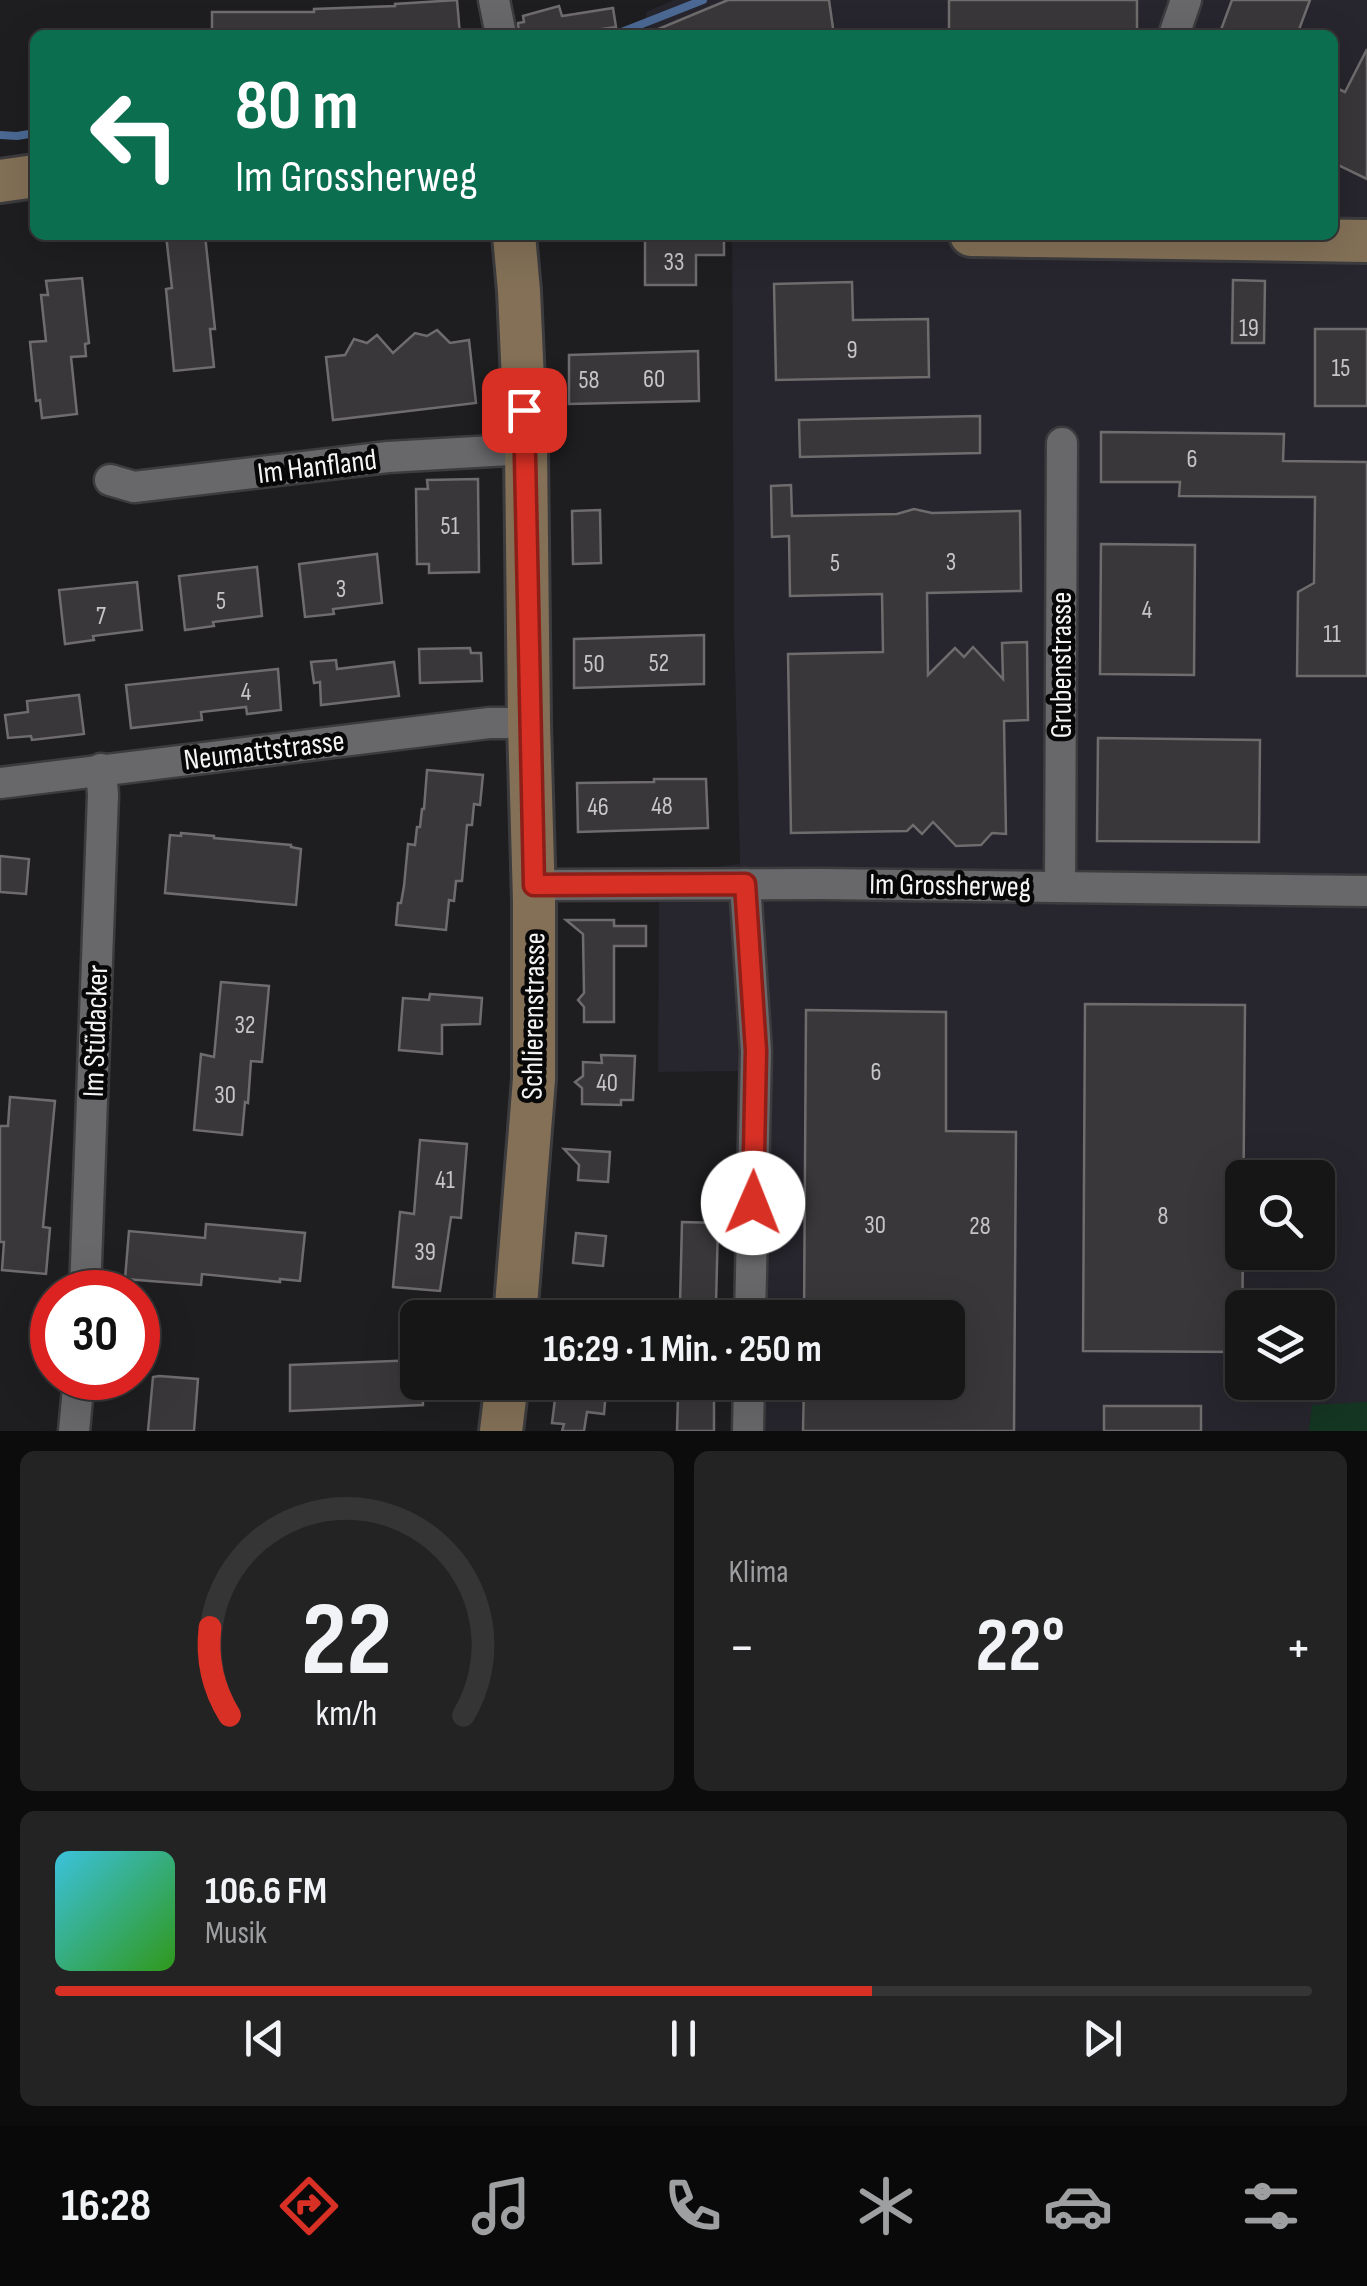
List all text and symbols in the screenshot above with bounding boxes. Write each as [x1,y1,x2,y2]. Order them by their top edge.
text: 80 m [235,65,359,149]
icon: left [70,70,200,200]
text: Im Grossherweg [235,150,477,205]
house number: 33 [664,247,684,278]
house number: 19 [1239,313,1259,344]
house number: 9 [846,335,858,366]
house number: 15 [1332,353,1350,384]
house number: 60 [643,364,665,395]
house number: 58 [578,365,600,396]
pin [482,368,567,453]
icon: arrive [497,383,552,438]
street label: Im Hanfland [256,442,379,492]
house number: 6 [1187,444,1197,475]
house number: 51 [441,511,460,542]
house number: 3 [946,547,956,578]
house number: 5 [830,548,840,579]
house number: 3 [336,574,346,605]
house number: 5 [216,586,226,617]
street label: Grubenstrasse [1044,592,1080,738]
house number: 4 [1142,595,1152,626]
house number: 7 [96,601,106,632]
house number: 11 [1323,619,1341,650]
house number: 52 [649,648,669,679]
house number: 50 [583,649,605,680]
house number: 4 [241,677,251,708]
street label: Neumattstrasse [182,723,347,779]
house number: 48 [651,791,673,822]
house number: 46 [587,792,609,823]
street label: Im Grossherweg [869,867,1031,905]
street label: Schlierenstrasse [515,932,553,1100]
street label: Im Stüdacker [76,964,116,1098]
house number: 32 [235,1010,255,1041]
house number: 6 [871,1057,881,1088]
house number: 40 [596,1068,618,1099]
house number: 30 [214,1080,236,1111]
position arrow [701,1151,805,1255]
map controls [1225,1160,1335,1400]
button: search [1225,1160,1335,1270]
house number: 41 [435,1165,455,1196]
house number: 8 [1158,1201,1168,1232]
house number: 30 [864,1210,886,1241]
house number: 28 [969,1211,991,1242]
house number: 39 [414,1237,436,1268]
speed limit sign: 30 [30,1270,160,1400]
button: layers [1225,1290,1335,1400]
text: 16:29 · 1 Min. · 250 m [543,1327,822,1372]
text: Klima [729,1553,789,1592]
text: 22 [301,1579,392,1704]
text: 22° [976,1602,1065,1693]
text: − [729,1615,755,1682]
text: + [1285,1615,1312,1682]
text: km/h [316,1693,378,1736]
text: 106.6 FM [205,1869,327,1914]
text: Musik [205,1914,267,1953]
icon: previous [237,2011,292,2066]
icon: pause [656,2011,711,2066]
icon: next [1075,2011,1130,2066]
icon: directions [274,2171,344,2241]
icon: music [466,2171,536,2241]
icon: phone [658,2171,728,2241]
icon: climate [851,2171,921,2241]
icon: car [1043,2171,1113,2241]
icon: filters [1236,2171,1306,2241]
text: 16:28 [61,2179,151,2234]

